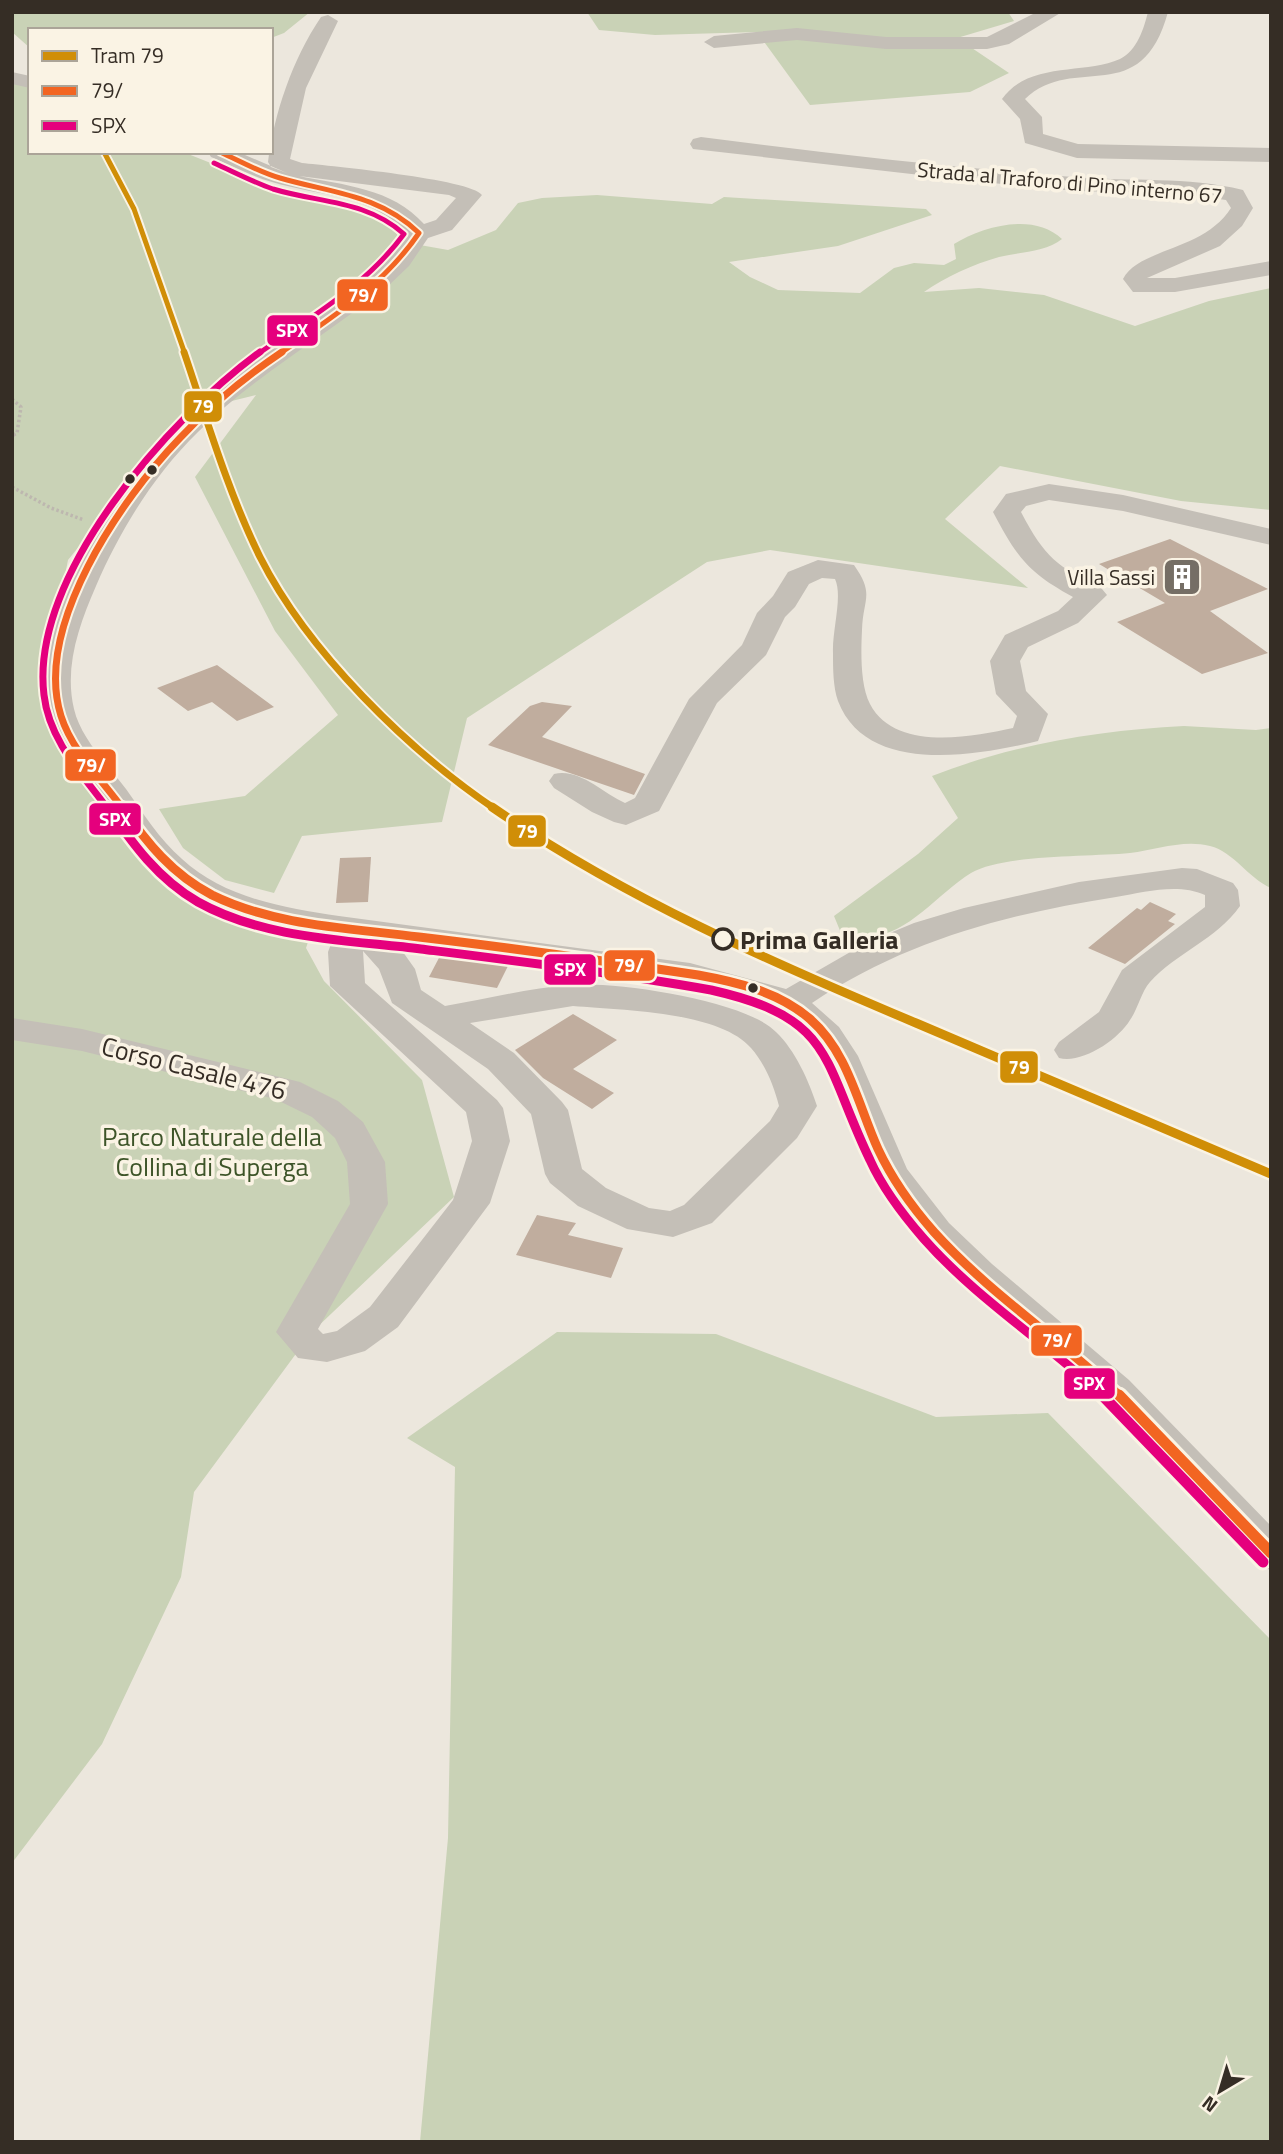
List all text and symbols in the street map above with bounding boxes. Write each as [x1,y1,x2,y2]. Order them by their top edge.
legend [28,28,273,154]
text: Tram 79 [91,39,164,71]
text: 79/ [91,74,123,106]
text: SPX [91,109,126,141]
street label: Strada al Traforo di Pino interno 67 [916,153,1224,211]
line badge: 79/ [336,278,389,312]
text: 79/ [348,280,378,309]
line badge: SPX [266,314,319,347]
text: SPX [276,315,308,344]
line badge: 79 [183,390,223,423]
text: 79 [192,391,214,420]
unlabelled marker [145,463,159,477]
unlabelled marker [123,472,137,486]
building icon: Villa Sassi [1161,556,1203,598]
place label: Villa Sassi [1067,561,1155,593]
line badge: 79/ [64,748,117,782]
text: 79/ [76,750,106,779]
line badge: SPX [88,802,142,836]
text: SPX [99,804,131,833]
line badge: 79 [507,814,547,848]
text: 79 [516,816,538,845]
place label: Prima Galleria [740,920,899,959]
marker: Prima Galleria [712,928,734,950]
line badge: 79/ [603,949,656,982]
text: 79/ [614,950,644,979]
line badge: SPX [543,953,597,986]
text: SPX [554,954,586,983]
unlabelled marker [746,981,760,995]
street label: Corso Casale 476 [98,1026,290,1110]
line badge: 79 [999,1050,1039,1084]
text: 79 [1008,1052,1030,1081]
park label: Parco Naturale della Collina di Superga [102,1117,322,1186]
line badge: 79/ [1030,1324,1083,1357]
text: 79/ [1042,1325,1072,1354]
line badge: SPX [1063,1367,1116,1400]
text: SPX [1073,1368,1105,1397]
north arrow [1185,2056,1255,2126]
text: N [1195,2089,1223,2120]

